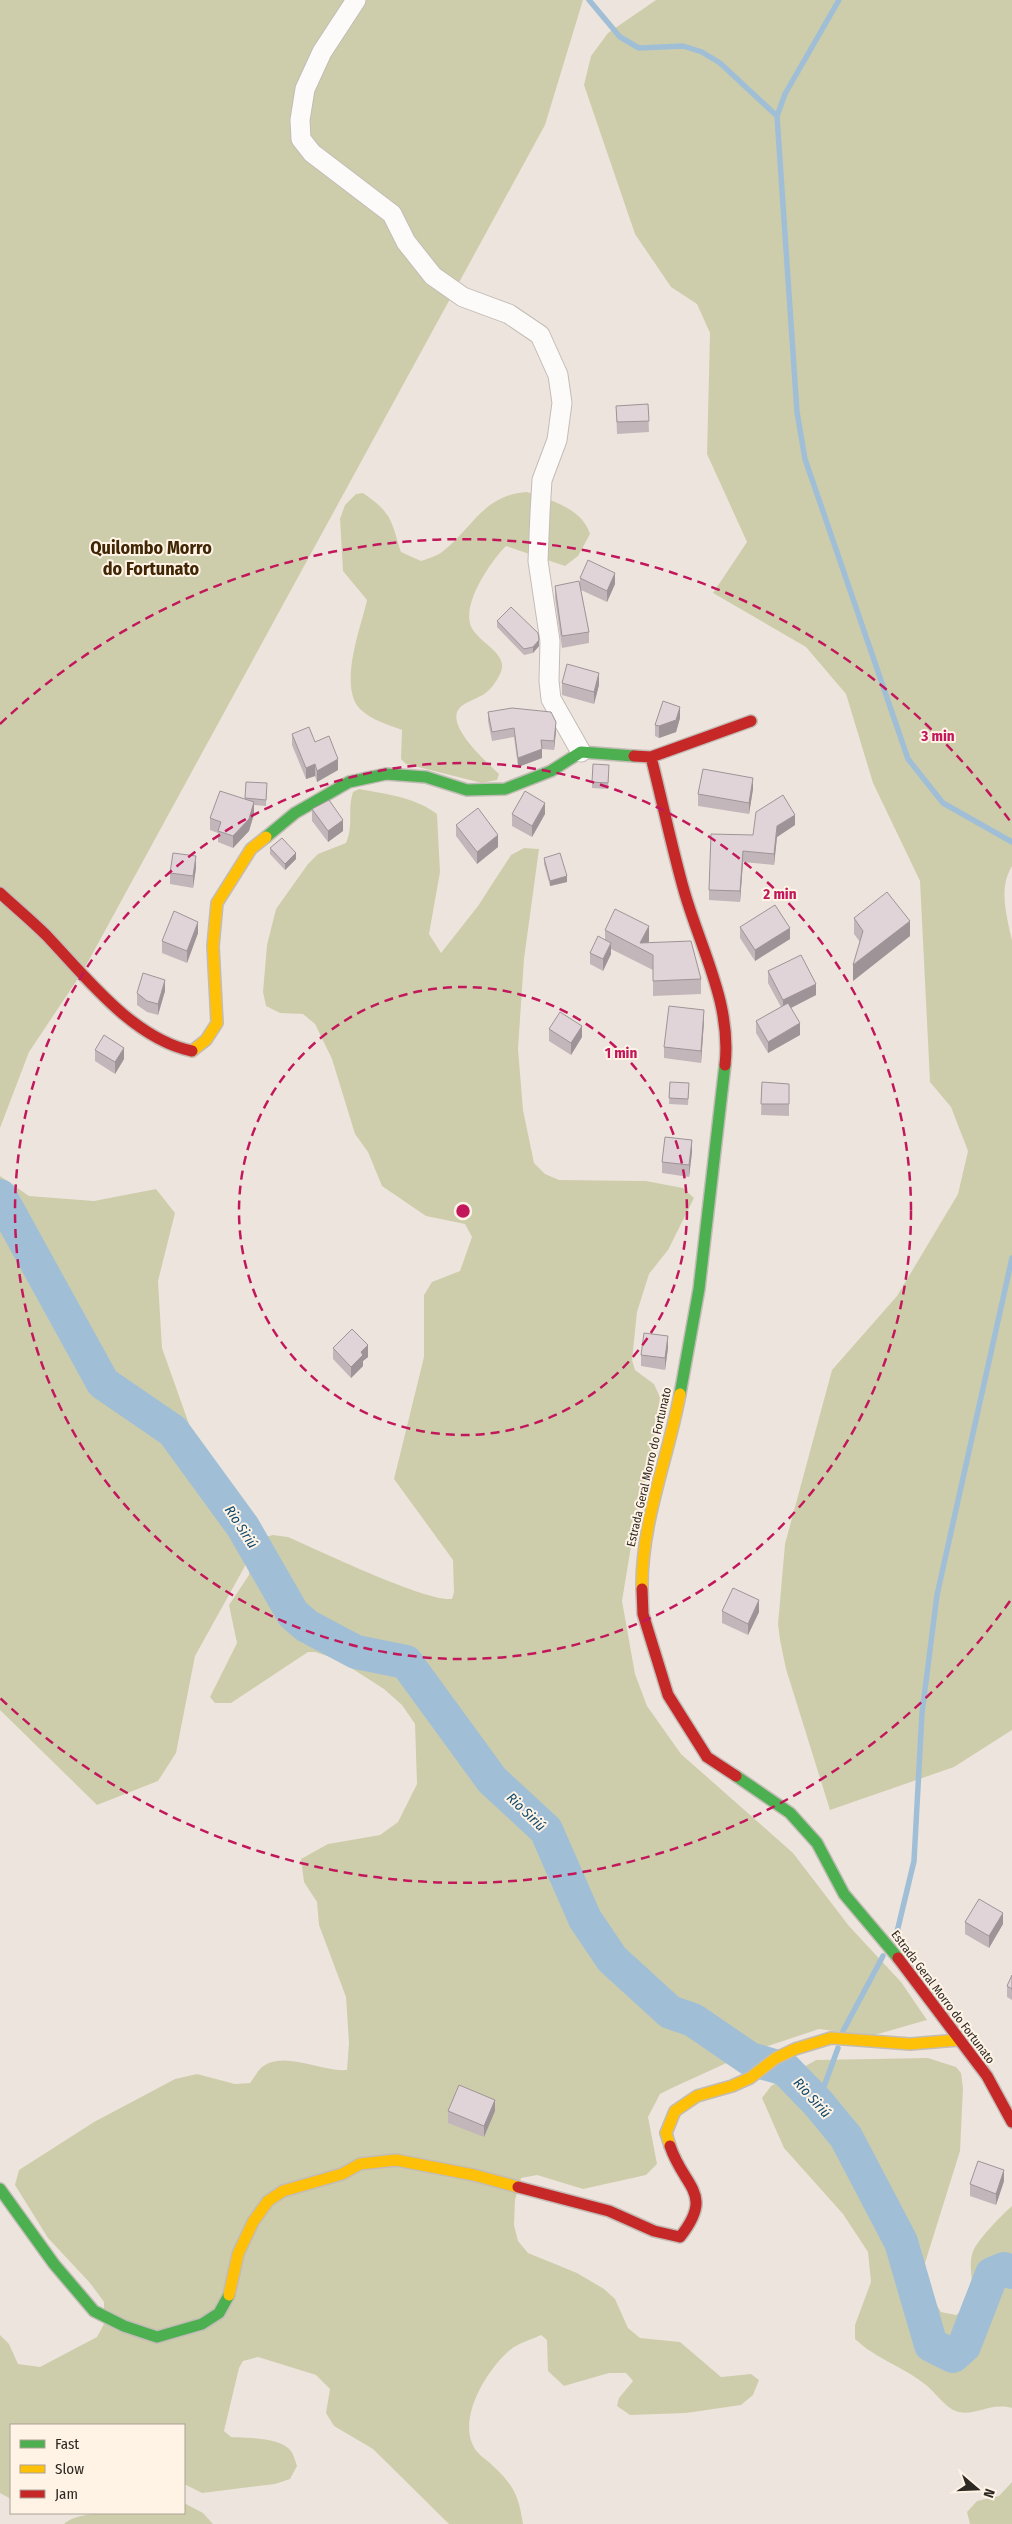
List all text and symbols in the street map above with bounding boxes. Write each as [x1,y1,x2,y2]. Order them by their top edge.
district label: Quilombo Morro do Fortunato [90,537,212,580]
text: 3 min [920,727,955,745]
text: 2 min [762,885,797,903]
text: 1 min [605,1044,637,1062]
centre of rings [454,1202,472,1220]
street label: Estrada Geral Morro do Fortunato [624,1386,674,1548]
water label: Rio Siriú [221,1502,261,1552]
water label: Rio Siriú [503,1789,549,1835]
street label: Estrada Geral Morro do Fortunato [888,1928,998,2066]
water label: Rio Siriú [790,2075,834,2121]
legend [10,2424,185,2514]
text: Fast [55,2435,79,2453]
text: Slow [55,2460,84,2478]
north arrow [952,2464,1002,2514]
text: Jam [55,2485,78,2503]
text: N [979,2486,998,2500]

